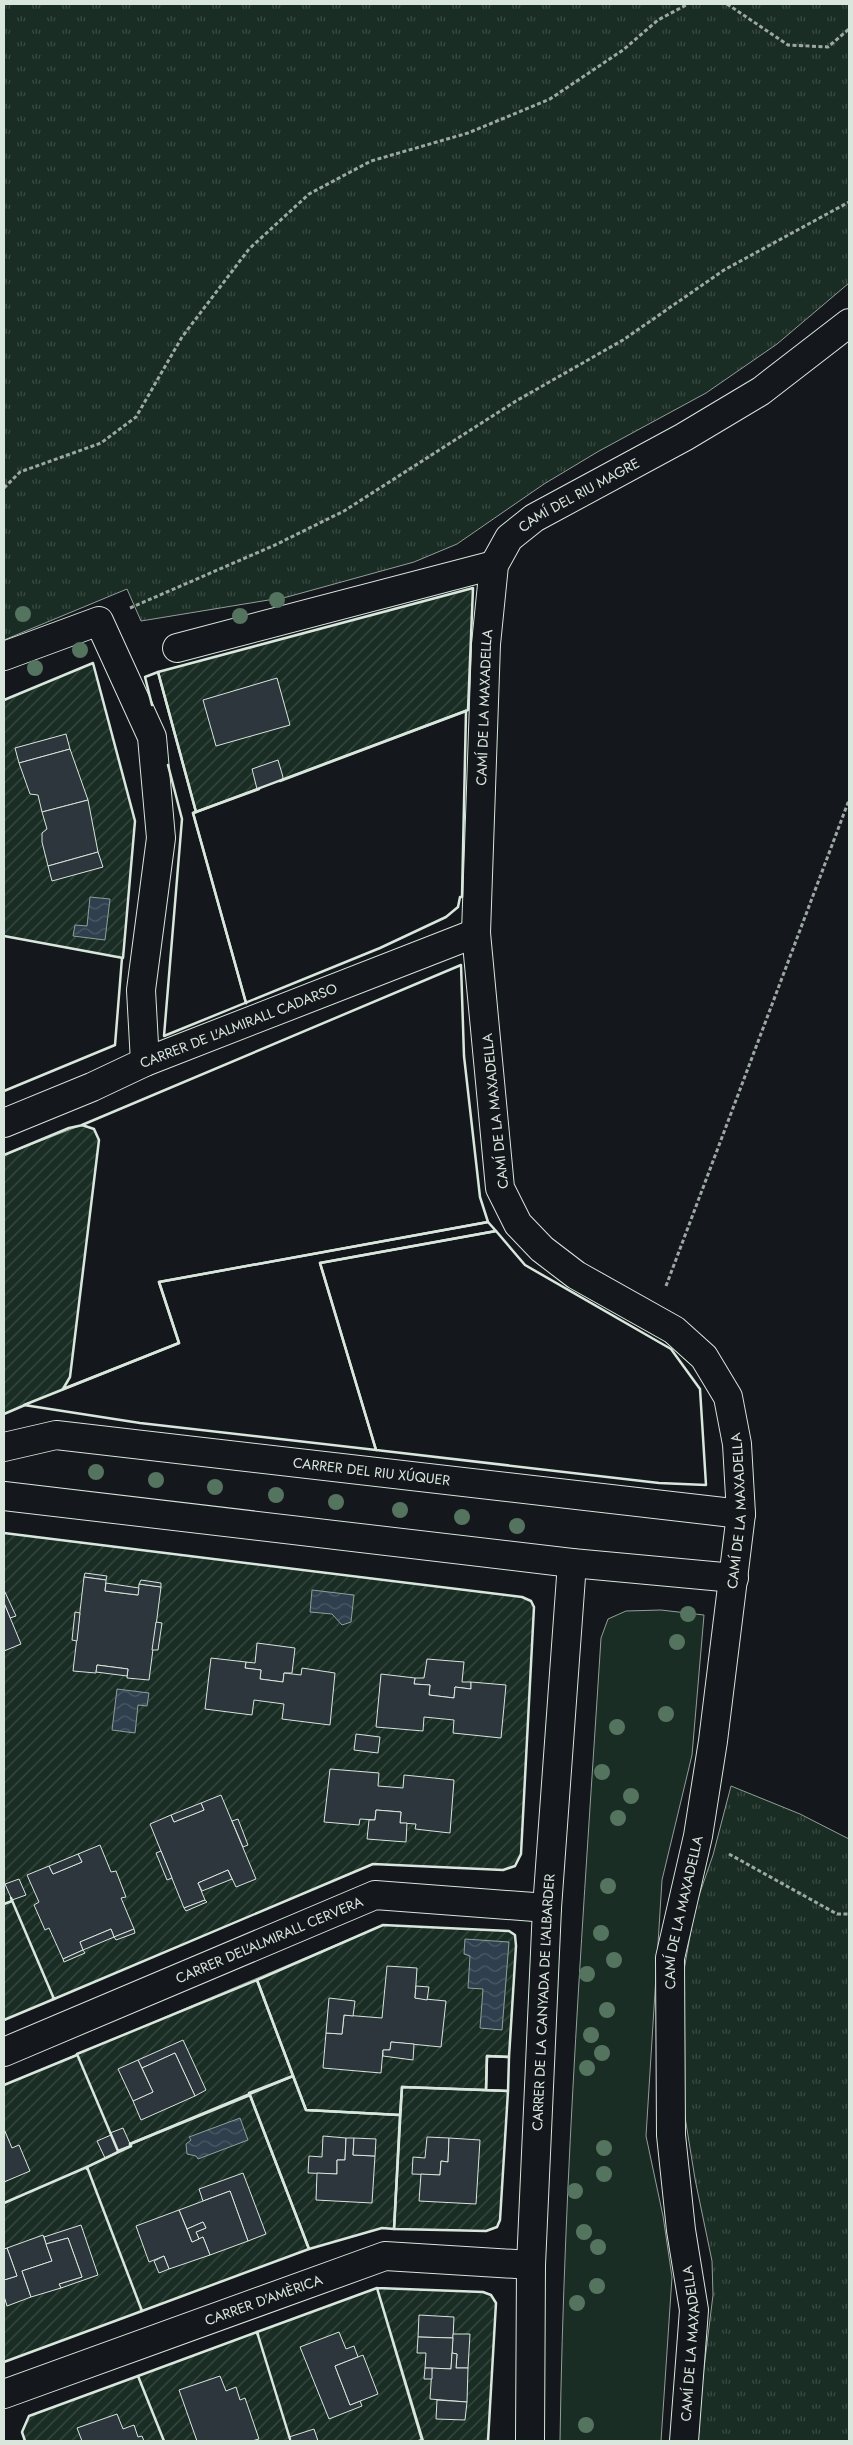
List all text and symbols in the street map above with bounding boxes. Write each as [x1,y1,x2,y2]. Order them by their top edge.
street label: CAMÍ DEL RIU MAGRE [514,453,643,537]
street label: CAMÍ DE LA MAXADELLA [471,628,498,786]
street label: CARRER DE L'ALMIRALL CADARSO [136,978,340,1073]
street label: CAMÍ DE LA MAXADELLA [477,1032,513,1190]
street label: CAMÍ DE LA MAXADELLA [722,1431,751,1590]
street label: CARRER DEL RIU XÚQUER [292,1452,451,1490]
street label: CAMÍ DE LA MAXADELLA [660,1833,708,1989]
street label: CARRER DE LA CANYADA DE L'ALBARDER [527,1873,559,2131]
street label: CARRER DEL'ALMIRALL CERVERA [172,1891,367,1988]
street label: CAMÍ DE LA MAXADELLA [676,2263,705,2422]
street label: CARRER D'AMÈRICA [202,2269,326,2330]

